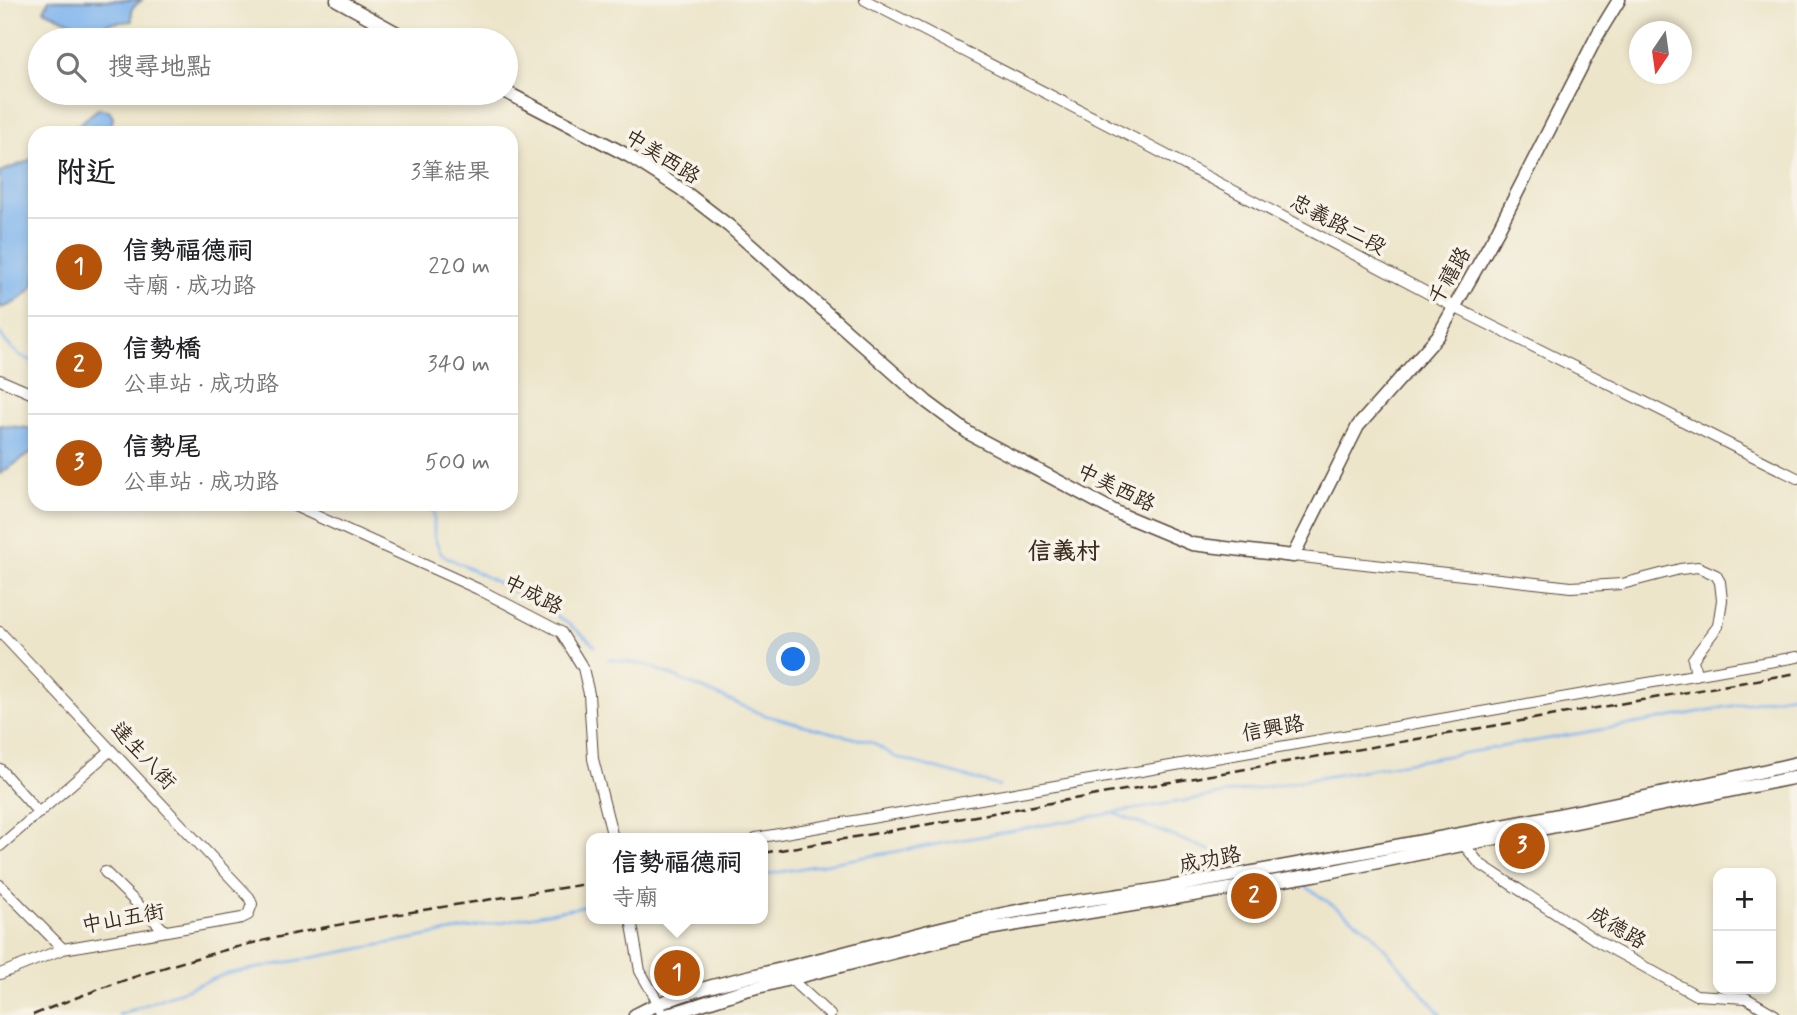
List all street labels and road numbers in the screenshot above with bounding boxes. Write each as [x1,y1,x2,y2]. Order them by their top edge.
street label: 中美西路 [619,123,705,191]
street label: 忠義路二段 [1285,188,1391,262]
street label: 千禧路 [1422,242,1478,310]
street label: 中美西路 [1072,457,1160,519]
street label: 中成路 [499,568,567,622]
street label: 信興路 [1240,710,1306,748]
street label: 達生八街 [104,716,182,796]
street label: 成功路 [1176,840,1244,880]
street label: 中山五街 [79,898,167,940]
street label: 成德路 [1583,900,1651,956]

